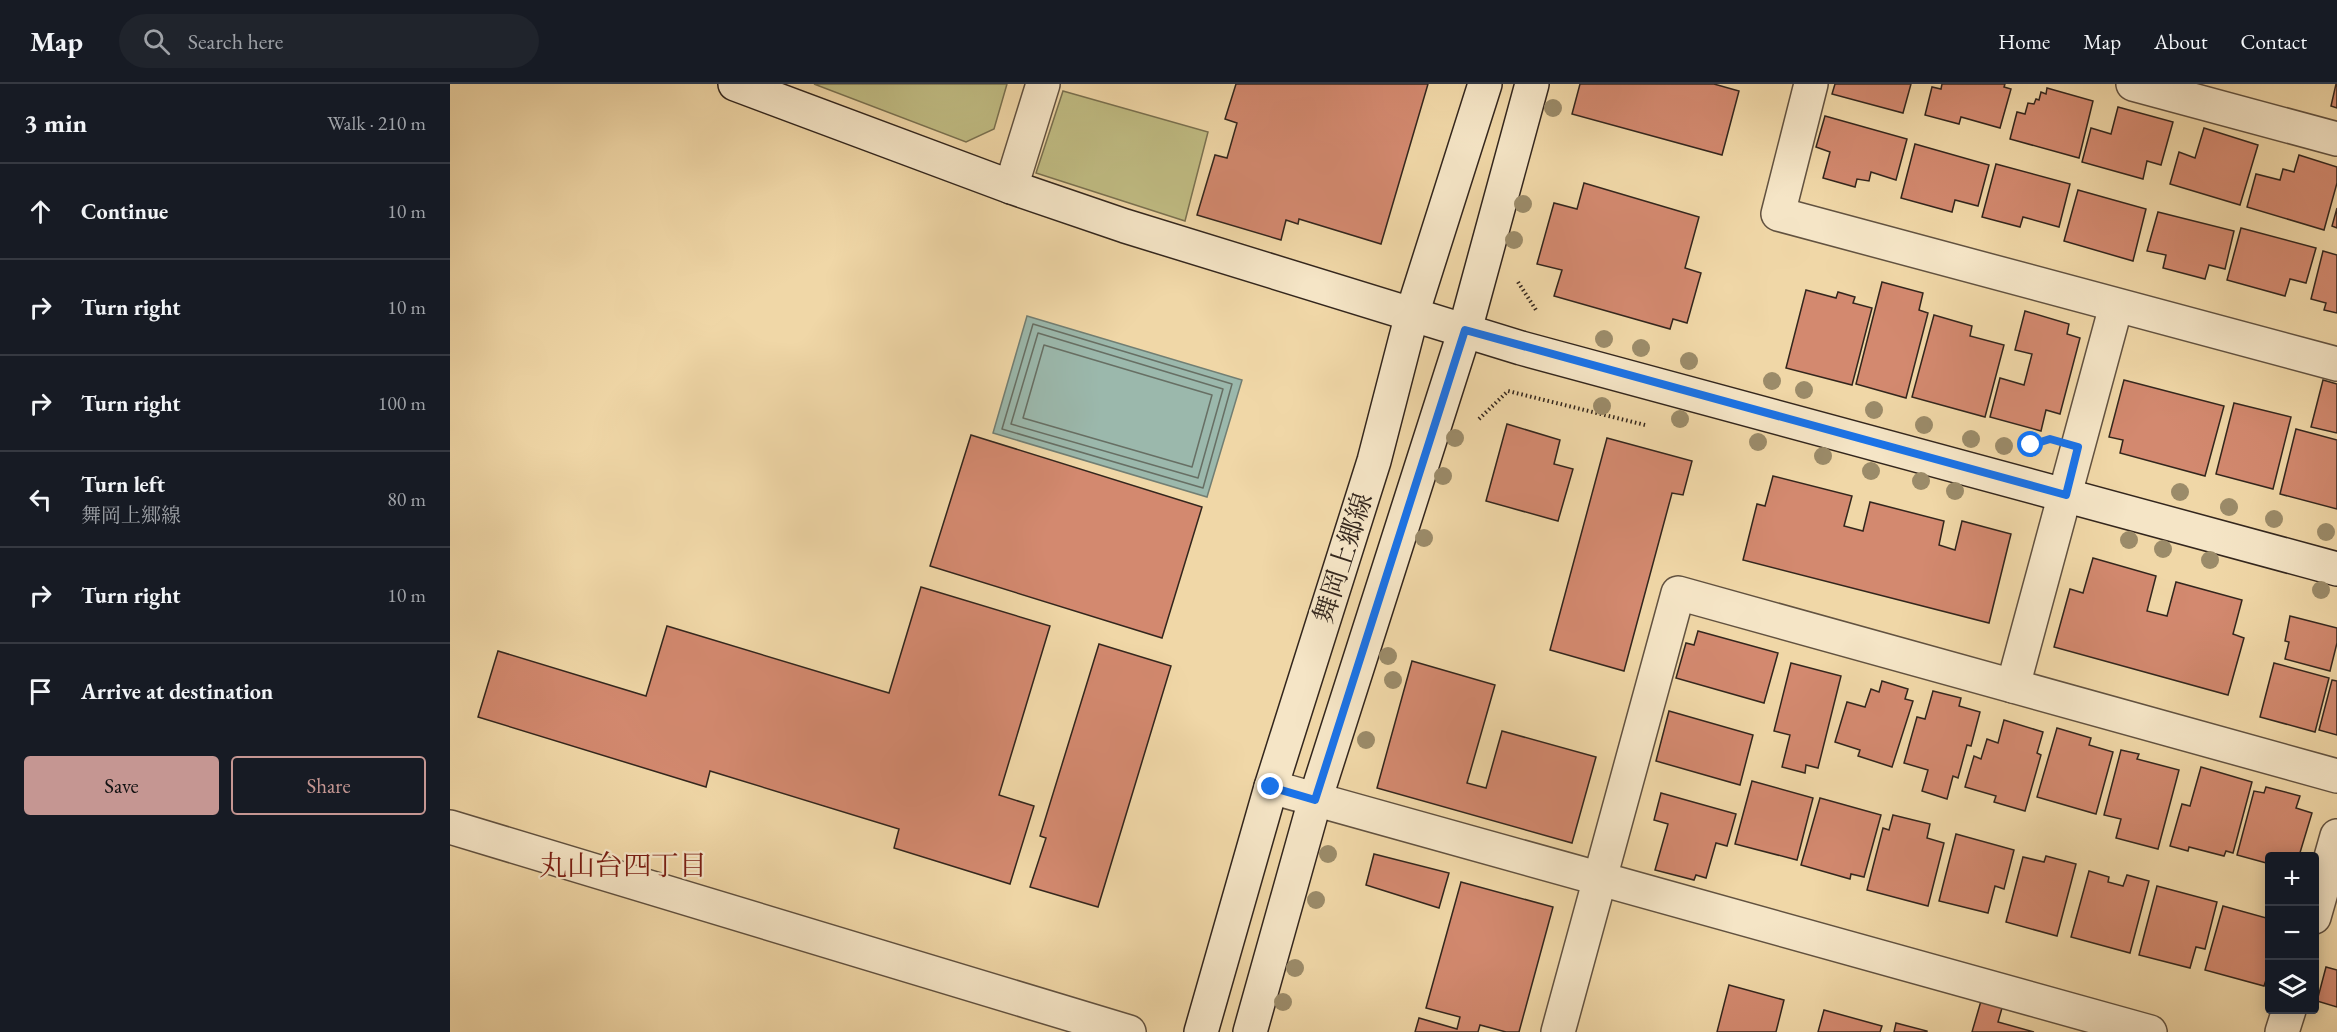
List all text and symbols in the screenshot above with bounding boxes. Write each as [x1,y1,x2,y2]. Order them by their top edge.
search box [119,14,539,68]
text: Map [30,23,83,59]
icon: search [140,25,173,58]
text: Search here [188,27,283,56]
text: Home [1998,28,2050,55]
text: Map [2083,28,2121,55]
text: About [2154,28,2207,55]
text: Contact [2240,28,2307,55]
text: 3 min [24,106,87,140]
text: Walk · 210 m [327,110,426,136]
icon: ahead [24,195,57,228]
text: Continue [81,197,168,226]
text: 10 m [387,198,426,224]
icon: right [24,291,57,324]
text: Turn right [81,293,180,322]
text: 10 m [387,294,426,320]
icon: right [24,387,57,420]
text: Turn right [81,389,180,418]
text: 100 m [378,390,426,416]
route start [2017,431,2043,457]
text: Turn left [81,470,165,499]
icon: left [24,483,57,516]
text: 80 m [387,486,426,512]
street label: 舞岡上郷線 [1305,488,1380,627]
text: 舞岡上郷線 [81,502,181,528]
icon: right [24,579,57,612]
text: Turn right [81,581,180,610]
text: 10 m [387,582,426,608]
icon: arrive [24,675,57,708]
text: Arrive at destination [81,677,273,706]
button: Save [24,756,219,815]
button: Share [231,756,426,815]
route end [1257,773,1283,799]
district label: 丸山台四丁目 [539,847,707,883]
map controls [2265,852,2319,1014]
button: + [2265,852,2319,906]
button: − [2265,906,2319,960]
button: layers [2265,960,2319,1014]

